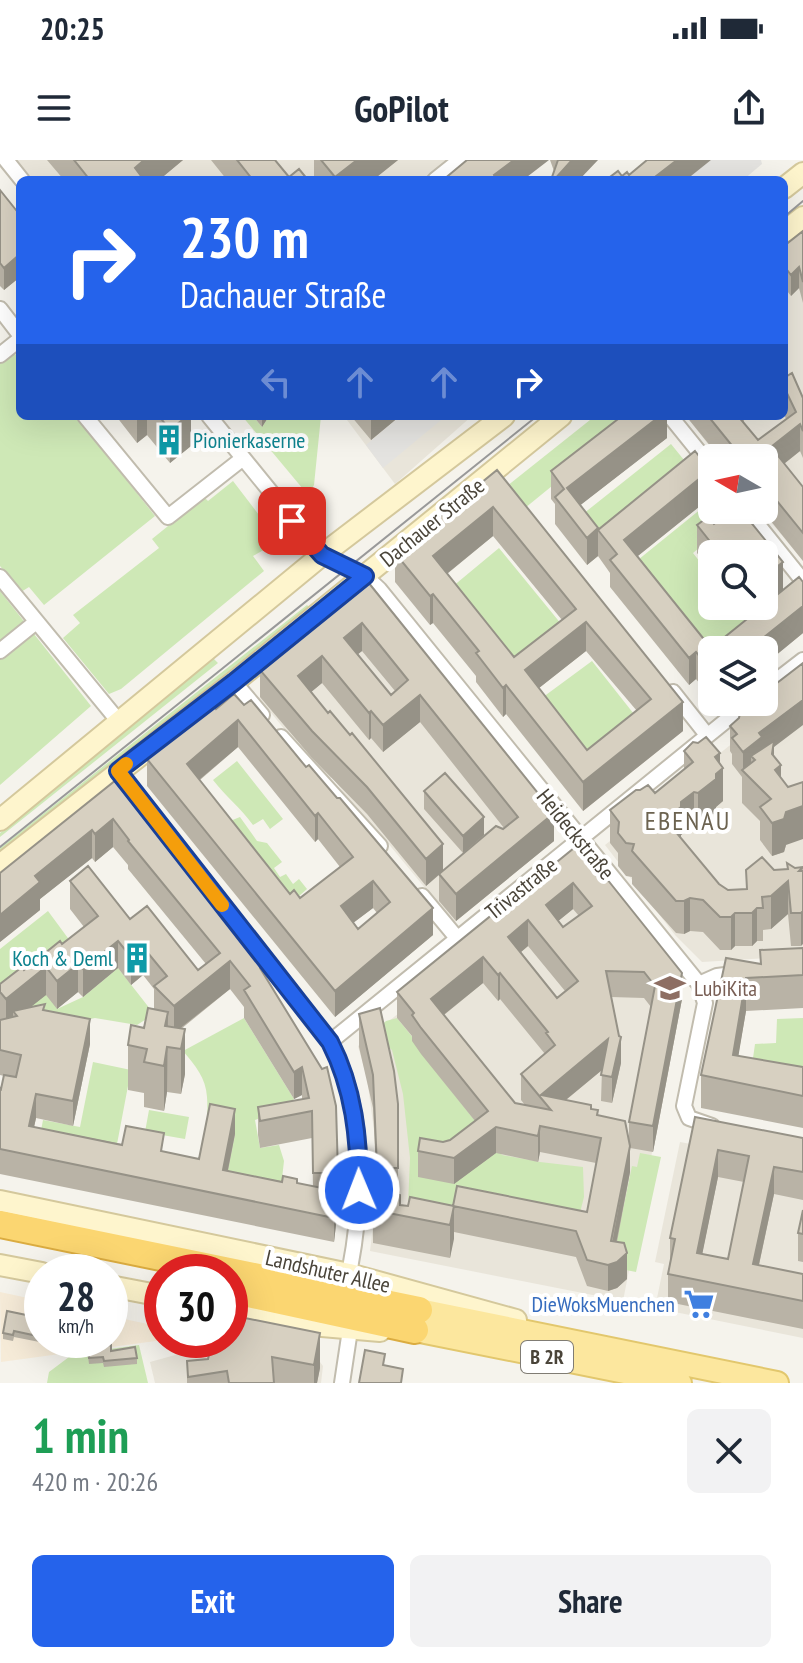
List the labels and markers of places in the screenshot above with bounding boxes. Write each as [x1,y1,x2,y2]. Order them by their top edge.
building icon: Pionierkaserne [152,423,186,457]
place label: Pionierkaserne [193,426,305,454]
pin [258,487,326,555]
building icon: Koch & Deml [120,941,154,975]
place label: Koch & Deml [12,944,114,972]
school or university icon: LubiKita [653,971,687,1005]
place label: LubiKita [694,974,757,1002]
supermarket icon: DieWoksMuenchen [682,1287,716,1321]
place label: DieWoksMuenchen [532,1290,675,1318]

